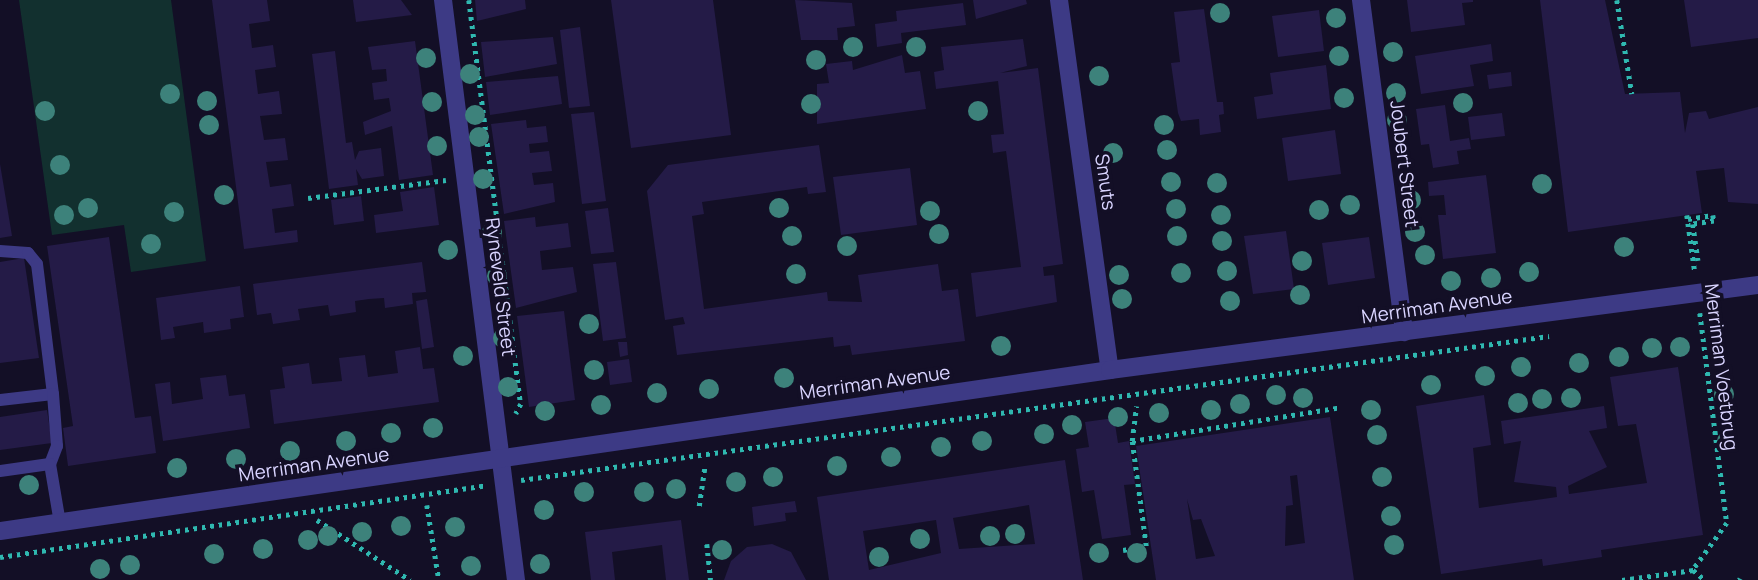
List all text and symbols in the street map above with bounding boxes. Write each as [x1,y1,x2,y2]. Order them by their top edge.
street label: Joubert Street [1385,99,1423,229]
street label: Smuts [1090,152,1120,212]
street label: Ryneveld Street [480,216,520,358]
street label: Merriman Voetbrug [1699,282,1743,452]
street label: Merriman Avenue [1360,285,1514,329]
street label: Merriman Avenue [798,361,952,405]
street label: Merriman Avenue [237,443,391,487]

